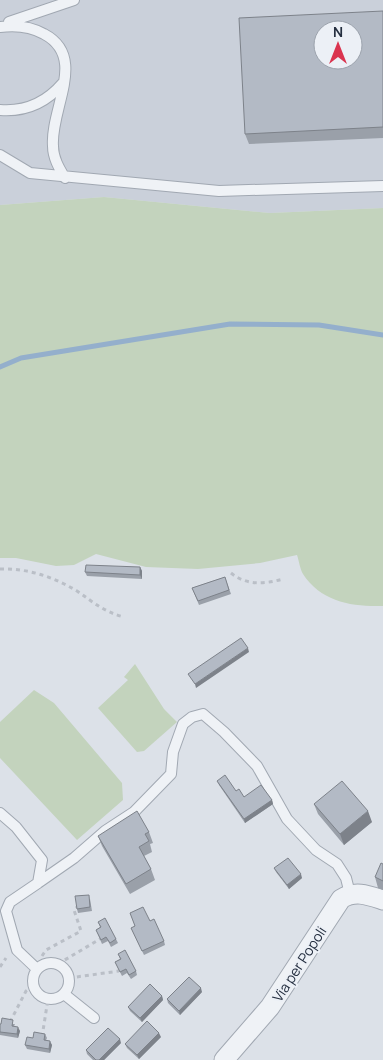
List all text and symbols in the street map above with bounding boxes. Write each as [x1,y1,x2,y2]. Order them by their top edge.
north arrow [313,20,363,70]
text: N [333,22,343,41]
street label: Via per Popoli [268,923,330,1005]

